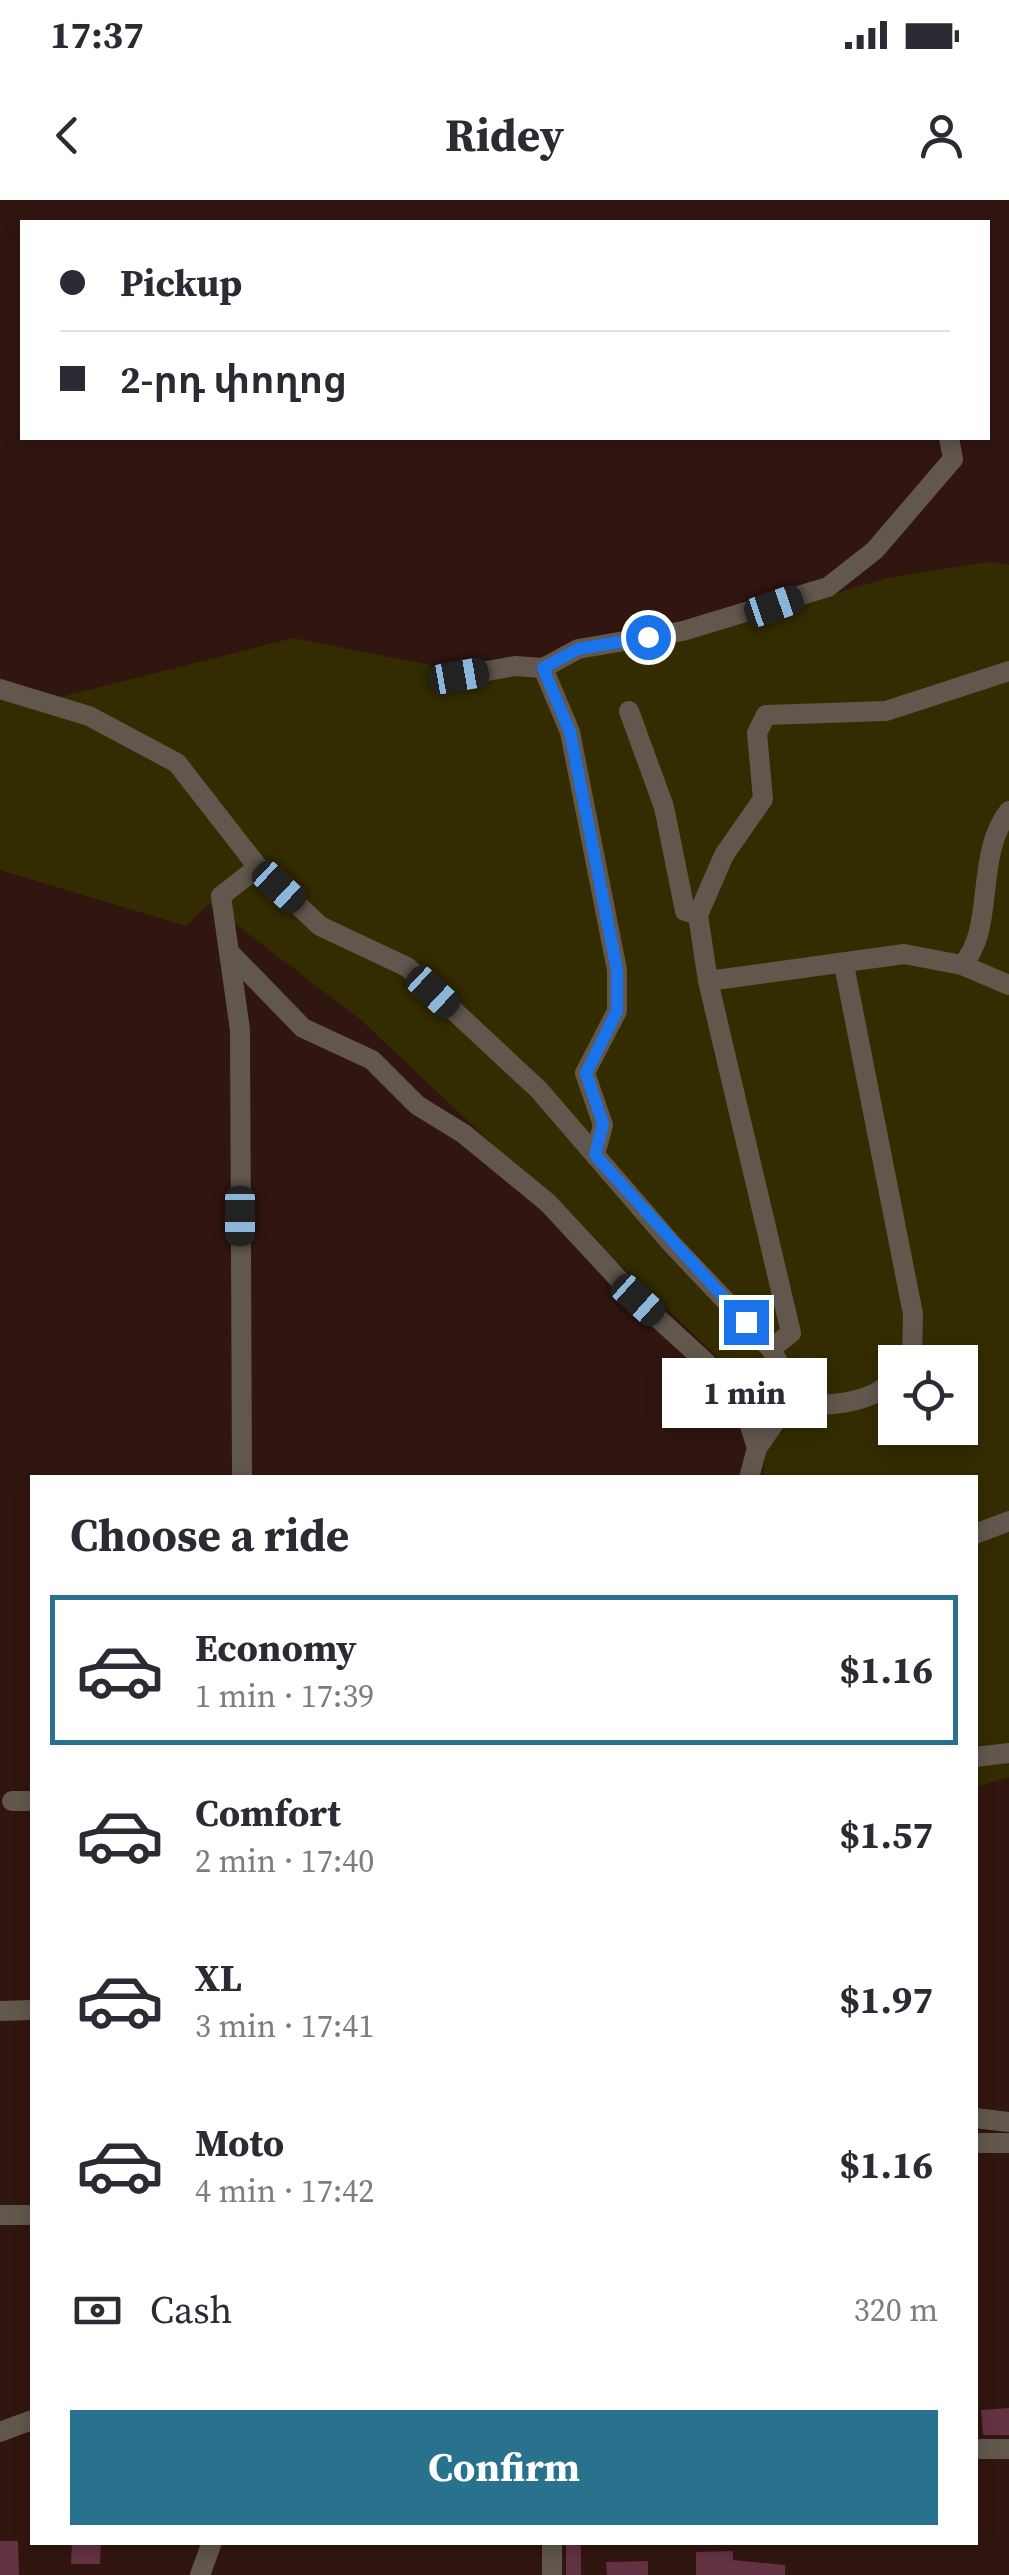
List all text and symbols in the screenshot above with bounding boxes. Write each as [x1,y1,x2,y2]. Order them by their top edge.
text: 17:37 [50,9,144,61]
text: Ridey [445,104,564,166]
icon: back [40,108,95,163]
icon: person [914,108,969,163]
text: Pickup [120,257,242,309]
text: 2-րդ փողոց [120,354,347,406]
car [741,582,807,630]
route start [626,615,671,660]
car [427,656,491,696]
car [247,856,311,918]
car [401,961,465,1023]
car [225,1186,255,1246]
car [606,1269,670,1331]
route end [724,1300,769,1345]
map controls [878,1345,978,1445]
button: locate [878,1345,978,1445]
callout: 1 min [664,1357,828,1427]
text: 1 min [703,1371,786,1415]
text: Choose a ride [70,1504,349,1566]
text: Economy [195,1622,357,1674]
icon: car [75,1625,165,1715]
text: $1.16 [839,1644,933,1696]
text: 1 min · 17:39 [195,1674,374,1718]
text: Comfort [195,1787,341,1839]
icon: car [75,1790,165,1880]
text: $1.57 [839,1809,933,1861]
text: 2 min · 17:40 [195,1839,374,1883]
text: XL [195,1952,242,2004]
icon: car [75,1955,165,2045]
text: $1.97 [839,1974,933,2026]
text: 3 min · 17:41 [195,2004,374,2048]
text: Moto [195,2117,284,2169]
icon: car [75,2120,165,2210]
text: $1.16 [839,2139,933,2191]
text: 4 min · 17:42 [195,2169,374,2213]
icon: cash [70,2283,125,2338]
text: Cash [150,2284,232,2336]
text: 320 m [854,2288,938,2332]
button: Confirm [70,2410,938,2525]

